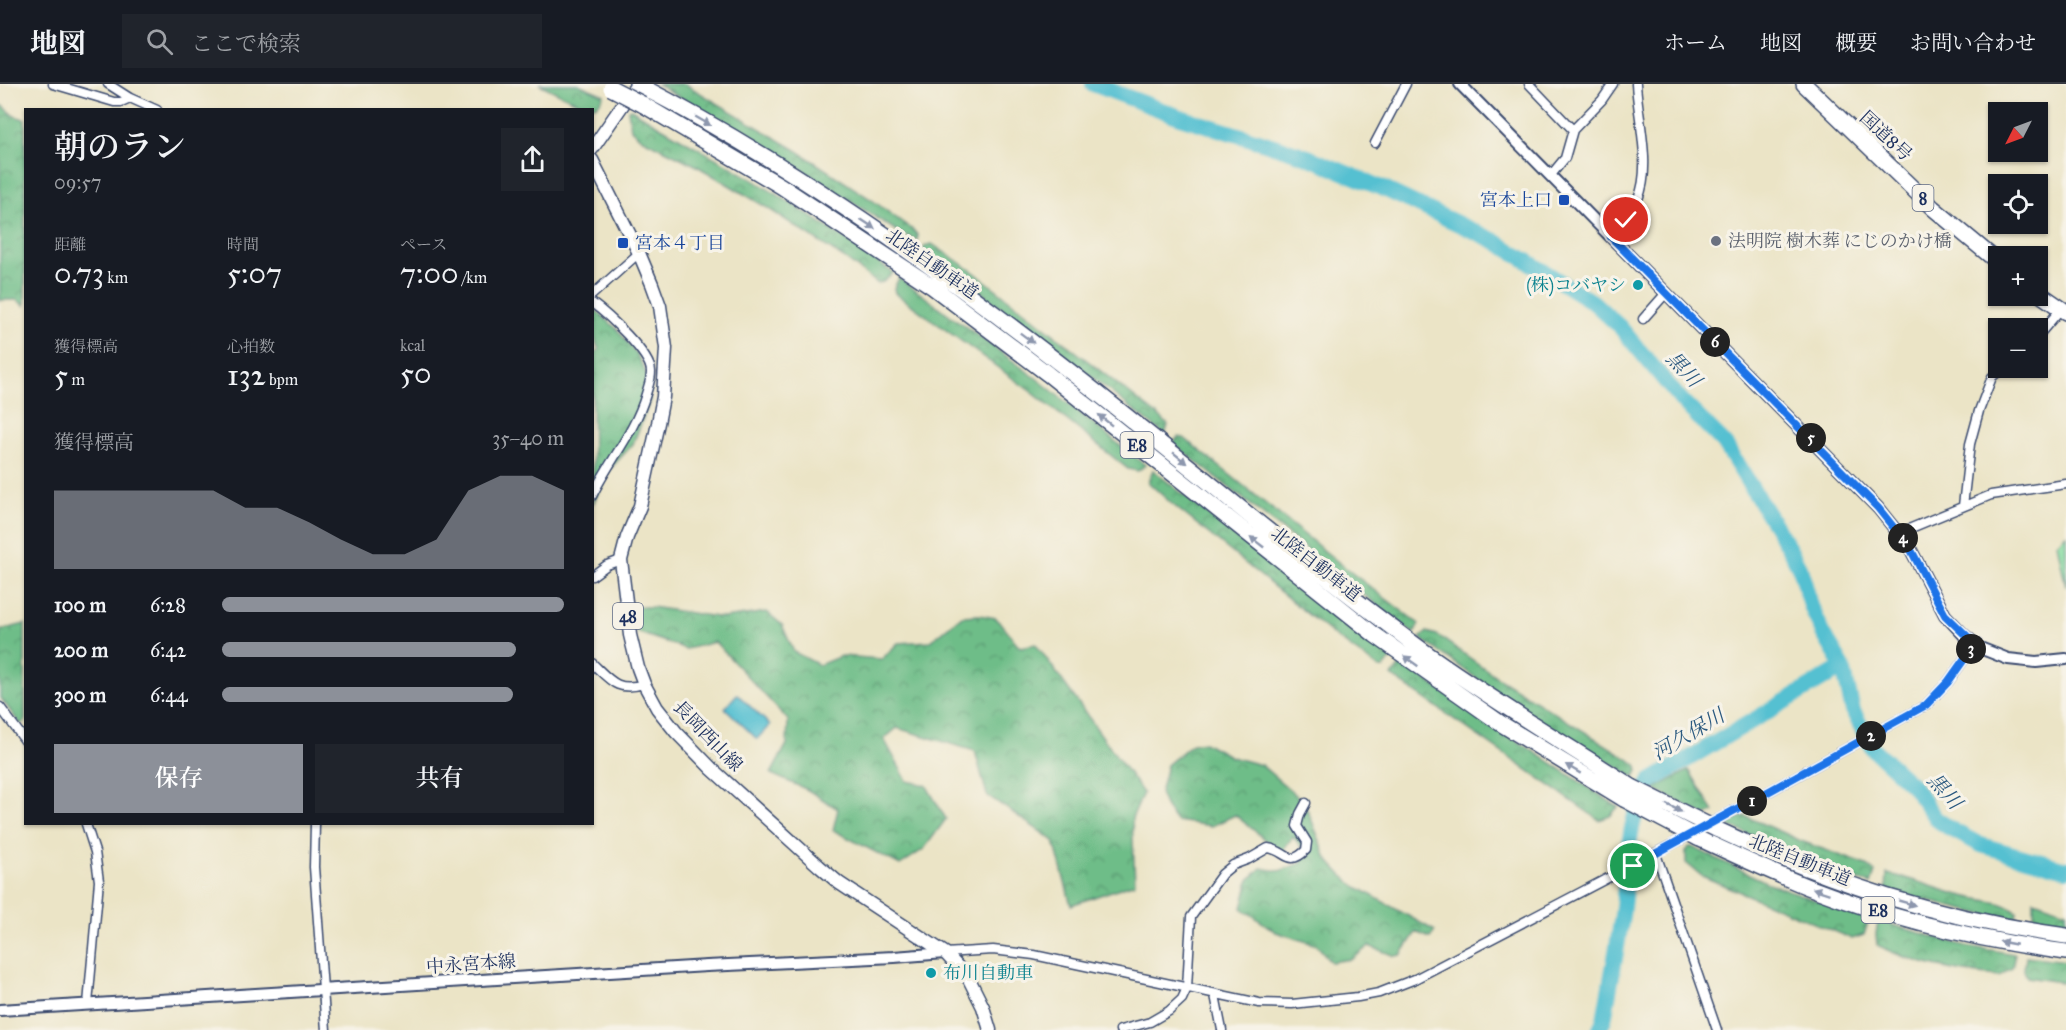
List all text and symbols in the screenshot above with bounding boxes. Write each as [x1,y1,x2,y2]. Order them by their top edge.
search box [122,14,542,68]
icon: search [143,25,176,58]
text: 地図 [30,26,86,61]
text: ここで検索 [191,30,301,57]
text: ホーム [1664,30,1727,56]
text: 地図 [1760,30,1802,56]
text: 概要 [1835,30,1877,56]
text: お問い合わせ [1910,30,2036,56]
north arrow [1988,102,2048,162]
map controls [1988,102,2048,378]
street label: 国道8号 [1855,106,1917,166]
one-way arrow [695,115,711,126]
text: 朝のラン [54,127,186,167]
button: share [501,128,564,191]
text: 09:57 [54,170,101,194]
button: locate [1988,174,2048,234]
road number: 8 [1912,185,1934,211]
place label: 宮本上口 [1480,189,1552,211]
marker: 宮本上口 [1557,193,1571,207]
pin [1600,194,1651,245]
icon: check [1609,203,1642,236]
one-way arrow [860,218,876,229]
street label: 北陸自動車道 [881,224,983,304]
place label: 法明院 樹木葬 にじのかけ橋 [1728,230,1952,252]
place label: 宮本４丁目 [635,232,725,254]
marker: 法明院 樹木葬 にじのかけ橋 [1709,234,1723,248]
text: 距離 [54,235,86,254]
text: 時間 [227,235,259,254]
text: ペース [400,235,447,254]
marker: 宮本４丁目 [616,236,630,250]
button: + [1988,246,2048,306]
text: 0.73 [54,255,104,291]
text: 5:07 [227,255,282,291]
text: 7:00 [400,255,459,291]
text: km [104,268,128,287]
text: /km [459,268,487,287]
place label: (株)コバヤシ [1526,274,1626,297]
marker: (株)コバヤシ [1631,278,1645,292]
button: − [1988,318,2048,378]
pin: 6 [1700,327,1730,357]
one-way arrow [1019,331,1034,343]
text: 6 [1711,332,1719,351]
text: kcal [400,336,425,355]
text: 獲得標高 [54,337,118,356]
text: 心拍数 [227,337,275,356]
water label: 黒川 [1662,346,1708,393]
text: 50 [400,355,431,391]
text: 5 [54,357,68,393]
text: 132 [227,357,266,393]
text: m [68,370,85,389]
text: bpm [266,370,298,389]
one-way arrow [1097,413,1113,426]
pin: 5 [1796,423,1826,453]
text: 35–40 m [492,426,564,450]
text: 5 [1807,428,1815,447]
text: 獲得標高 [54,430,134,454]
road number: E8 [1120,432,1154,458]
one-way arrow [1172,452,1187,464]
street label: 北陸自動車道 [1267,522,1365,606]
pin: 4 [1888,523,1918,553]
text: 4 [1899,528,1907,547]
one-way arrow [1249,535,1265,548]
text: 100 m [54,593,106,617]
text: 6:28 [150,593,186,617]
road number: 48 [613,603,643,629]
pin: 3 [1956,634,1986,664]
text: 200 m [54,638,108,662]
text: 6:42 [150,638,186,662]
text: 3 [1968,639,1974,658]
one-way arrow [1404,655,1420,667]
text: 300 m [54,683,106,707]
text: 6:44 [150,683,188,707]
street label: 長岡西山線 [669,696,747,776]
water label: 河久保川 [1648,702,1730,765]
pin: 2 [1856,721,1886,751]
text: 2 [1867,726,1875,745]
button: 保存 [54,744,303,813]
button: 共有 [315,744,564,813]
one-way arrow [1564,764,1581,774]
water label: 黒川 [1923,768,1969,815]
pin: 1 [1737,786,1767,816]
text: 1 [1749,791,1755,810]
one-way arrow [1665,804,1682,813]
street label: 北陸自動車道 [1746,830,1854,890]
pin [1607,840,1658,891]
icon: arrive [1616,849,1649,882]
one-way arrow [1811,886,1829,896]
road number: E8 [1862,897,1894,923]
one-way arrow [1898,899,1916,908]
one-way arrow [1999,938,2018,947]
street label: 中永宮本線 [425,950,517,978]
place label: 布川自動車 [943,962,1033,984]
marker: 布川自動車 [924,966,938,980]

